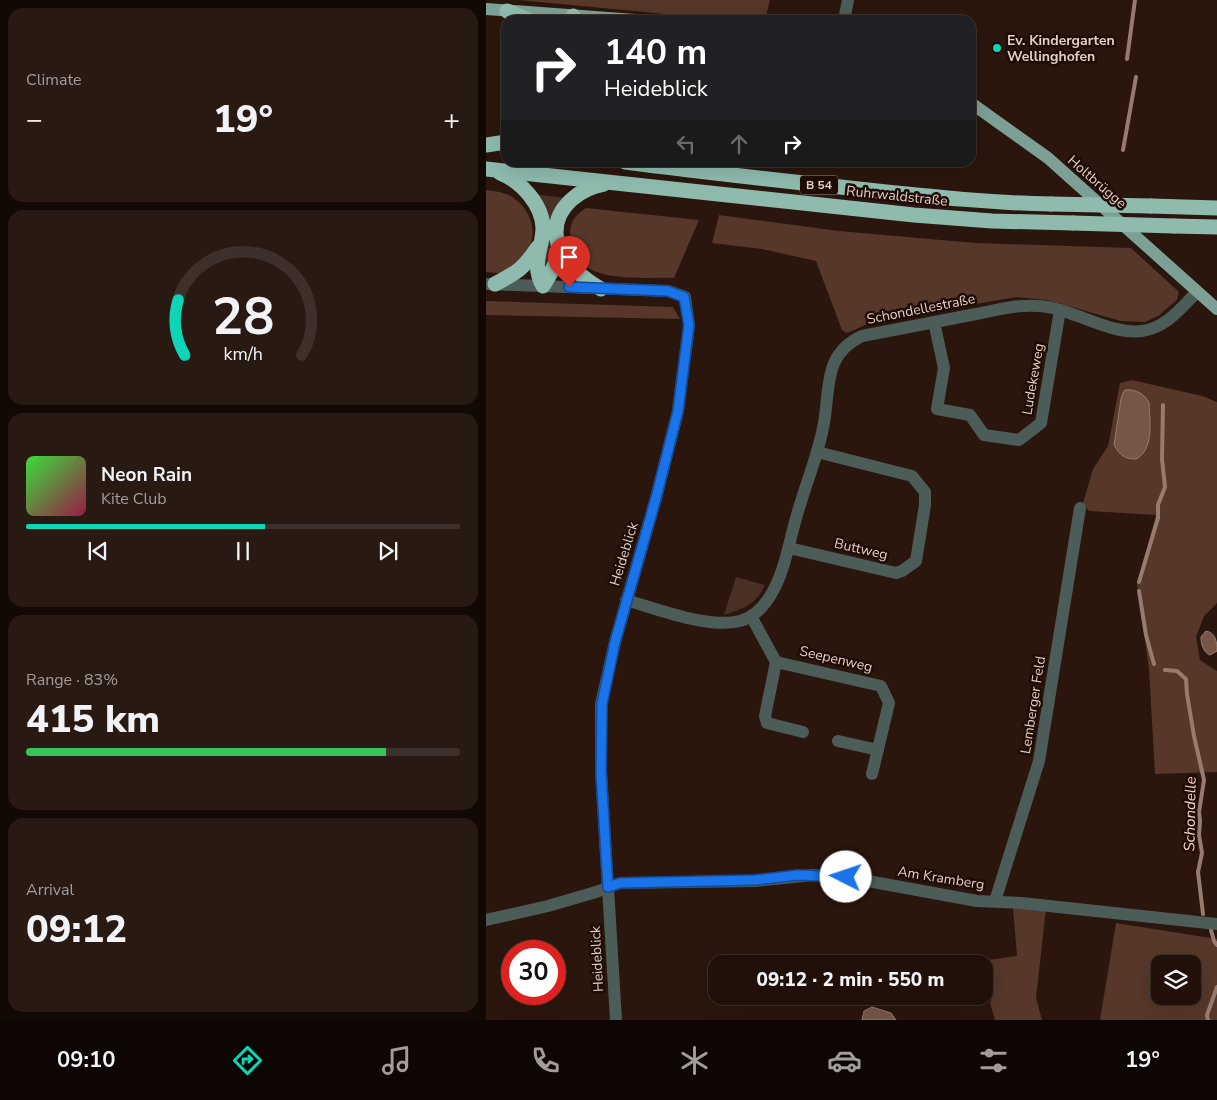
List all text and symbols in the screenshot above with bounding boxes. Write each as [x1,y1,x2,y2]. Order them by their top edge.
text: 140 m [604,29,707,76]
place label: Ev. Kindergarten Wellinghofen [1007,31,1115,66]
icon: right [521,35,586,100]
marker: Ev. Kindergarten Wellinghofen [991,42,1003,54]
text: Climate [26,69,81,91]
text: Heideblick [604,74,708,104]
text: 19° [213,94,273,145]
text: − [26,101,43,139]
text: + [443,101,460,139]
icon: left [672,130,700,158]
icon: ahead [725,130,753,158]
icon: right [778,130,806,158]
street label: Holtbrügge [1064,151,1130,213]
road number: B 54 [800,176,838,194]
street label: Ruhrwaldstraße [845,181,949,211]
pin [548,236,590,287]
icon: arrive [555,243,583,271]
text: 28 [212,281,274,352]
street label: Schondellestraße [865,289,977,329]
text: km/h [223,342,263,366]
street label: Ludekeweg [1017,342,1049,416]
text: Neon Rain [101,462,192,488]
text: Kite Club [101,488,167,510]
street label: Heideblick [605,519,643,588]
street label: Buttweg [832,534,890,564]
icon: previous [84,537,112,565]
icon: pause [229,537,257,565]
icon: next [374,537,402,565]
street label: Seepenweg [798,641,874,677]
street label: Lemberger Feld [1016,655,1050,755]
text: Range · 83% [26,669,118,691]
text: 415 km [26,694,160,745]
water label: Schondelle [1179,776,1201,852]
position arrow [819,850,871,902]
street label: Am Kramberg [896,862,986,894]
text: Arrival [26,879,74,901]
text: 09:12 [26,904,127,955]
street label: Heideblick [586,925,608,992]
speed limit sign: 30 [501,940,566,1005]
map controls [1151,955,1201,1005]
button: layers [1151,955,1201,1005]
text: 09:12 · 2 min · 550 m [757,967,944,993]
icon: directions [230,1043,265,1078]
icon: music [379,1043,414,1078]
icon: phone [528,1043,563,1078]
icon: climate [677,1043,712,1078]
icon: car [827,1043,862,1078]
icon: filters [976,1043,1011,1078]
text: 09:10 [57,1045,115,1075]
text: 19° [1125,1045,1160,1075]

